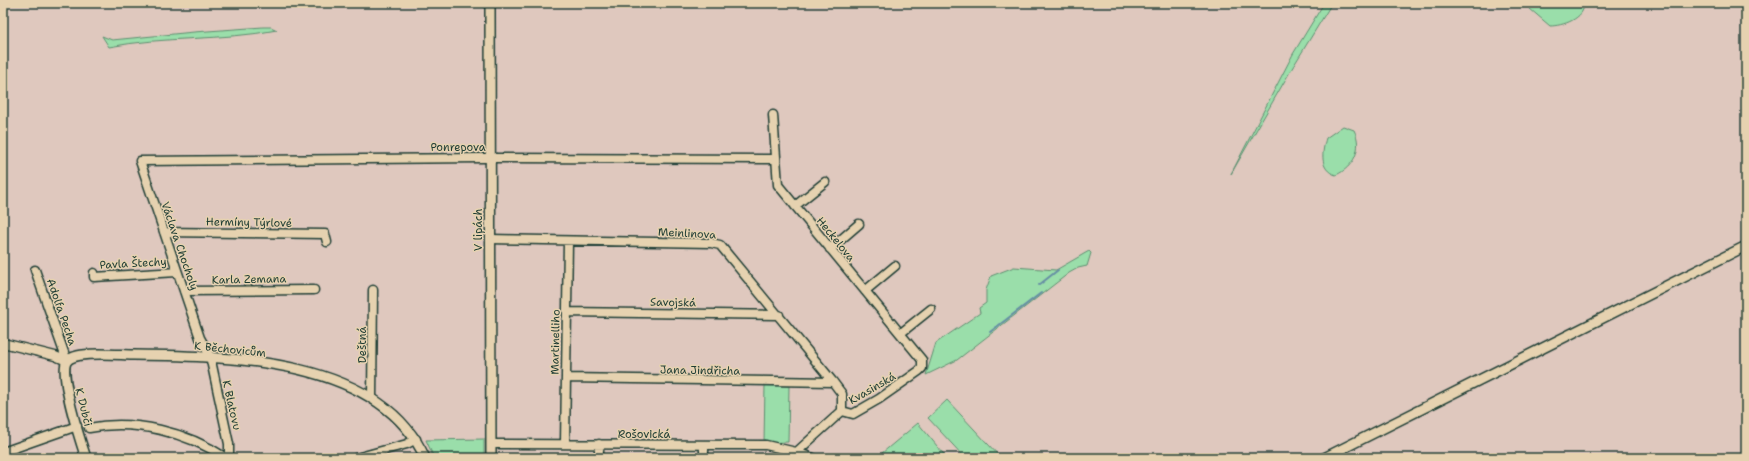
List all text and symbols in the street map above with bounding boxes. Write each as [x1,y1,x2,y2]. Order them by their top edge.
street label: Ponrepova [430,140,486,155]
street label: Václava Chocholy [157,200,202,292]
street label: V lipách [471,209,486,251]
street label: Hermíny Týrlové [206,214,292,231]
street label: Heckelova [813,214,858,265]
street label: Meinlinova [658,224,717,243]
street label: Pavla Štechy [99,253,167,273]
street label: Karla Zemana [212,271,287,288]
street label: Adolfa Pecha [43,277,80,348]
street label: Savojská [650,295,696,310]
street label: Martinelliho [547,309,564,375]
street label: Deštná [355,327,370,363]
street label: K Běchovicům [193,338,267,361]
street label: Jana Jindřicha [660,362,741,379]
street label: Kvasinská [846,369,899,408]
street label: K Blatovu [218,379,245,432]
street label: K Dubči [71,386,96,428]
street label: Rošovická [618,427,670,442]

